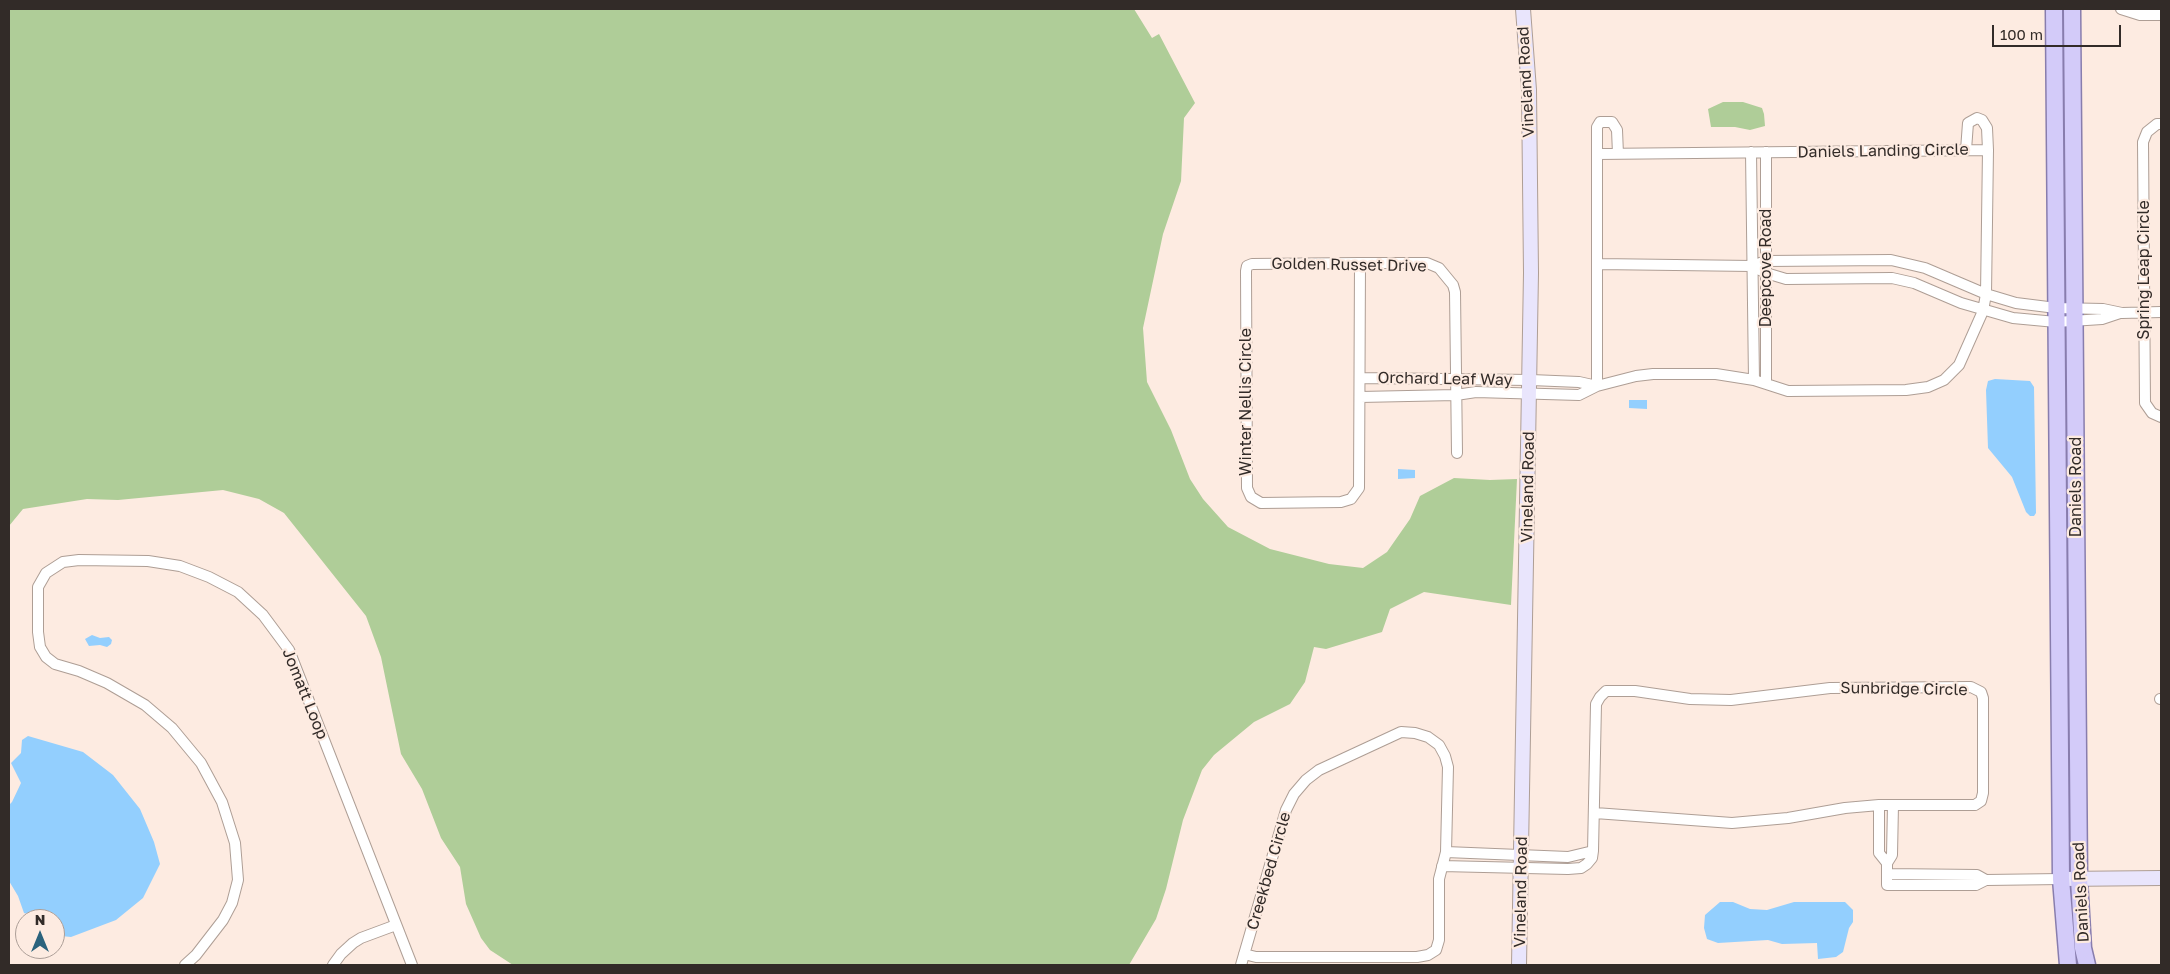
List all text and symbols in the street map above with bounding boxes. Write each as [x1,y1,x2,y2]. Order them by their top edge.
scale bar [1995,15,2124,47]
text: 100 m [2000,25,2043,43]
street label: Vineland Road [1514,26,1538,138]
street label: Daniels Landing Circle [1797,140,1969,162]
street label: Spring Leap Circle [2134,200,2154,340]
street label: Deepcove Road [1756,209,1776,327]
street label: Golden Russet Drive [1271,254,1427,276]
street label: Winter Nellis Circle [1236,328,1256,476]
street label: Orchard Leaf Way [1377,368,1513,390]
street label: Vineland Road [1517,431,1539,543]
street label: Daniels Road [2066,437,2086,537]
street label: Jomatt Loop [278,646,332,742]
street label: Sunbridge Circle [1840,678,1968,700]
street label: Creekbed Circle [1243,810,1295,932]
street label: Vineland Road [1510,836,1532,948]
street label: Daniels Road [2069,841,2093,943]
north arrow [15,909,65,959]
text: N [35,911,45,928]

